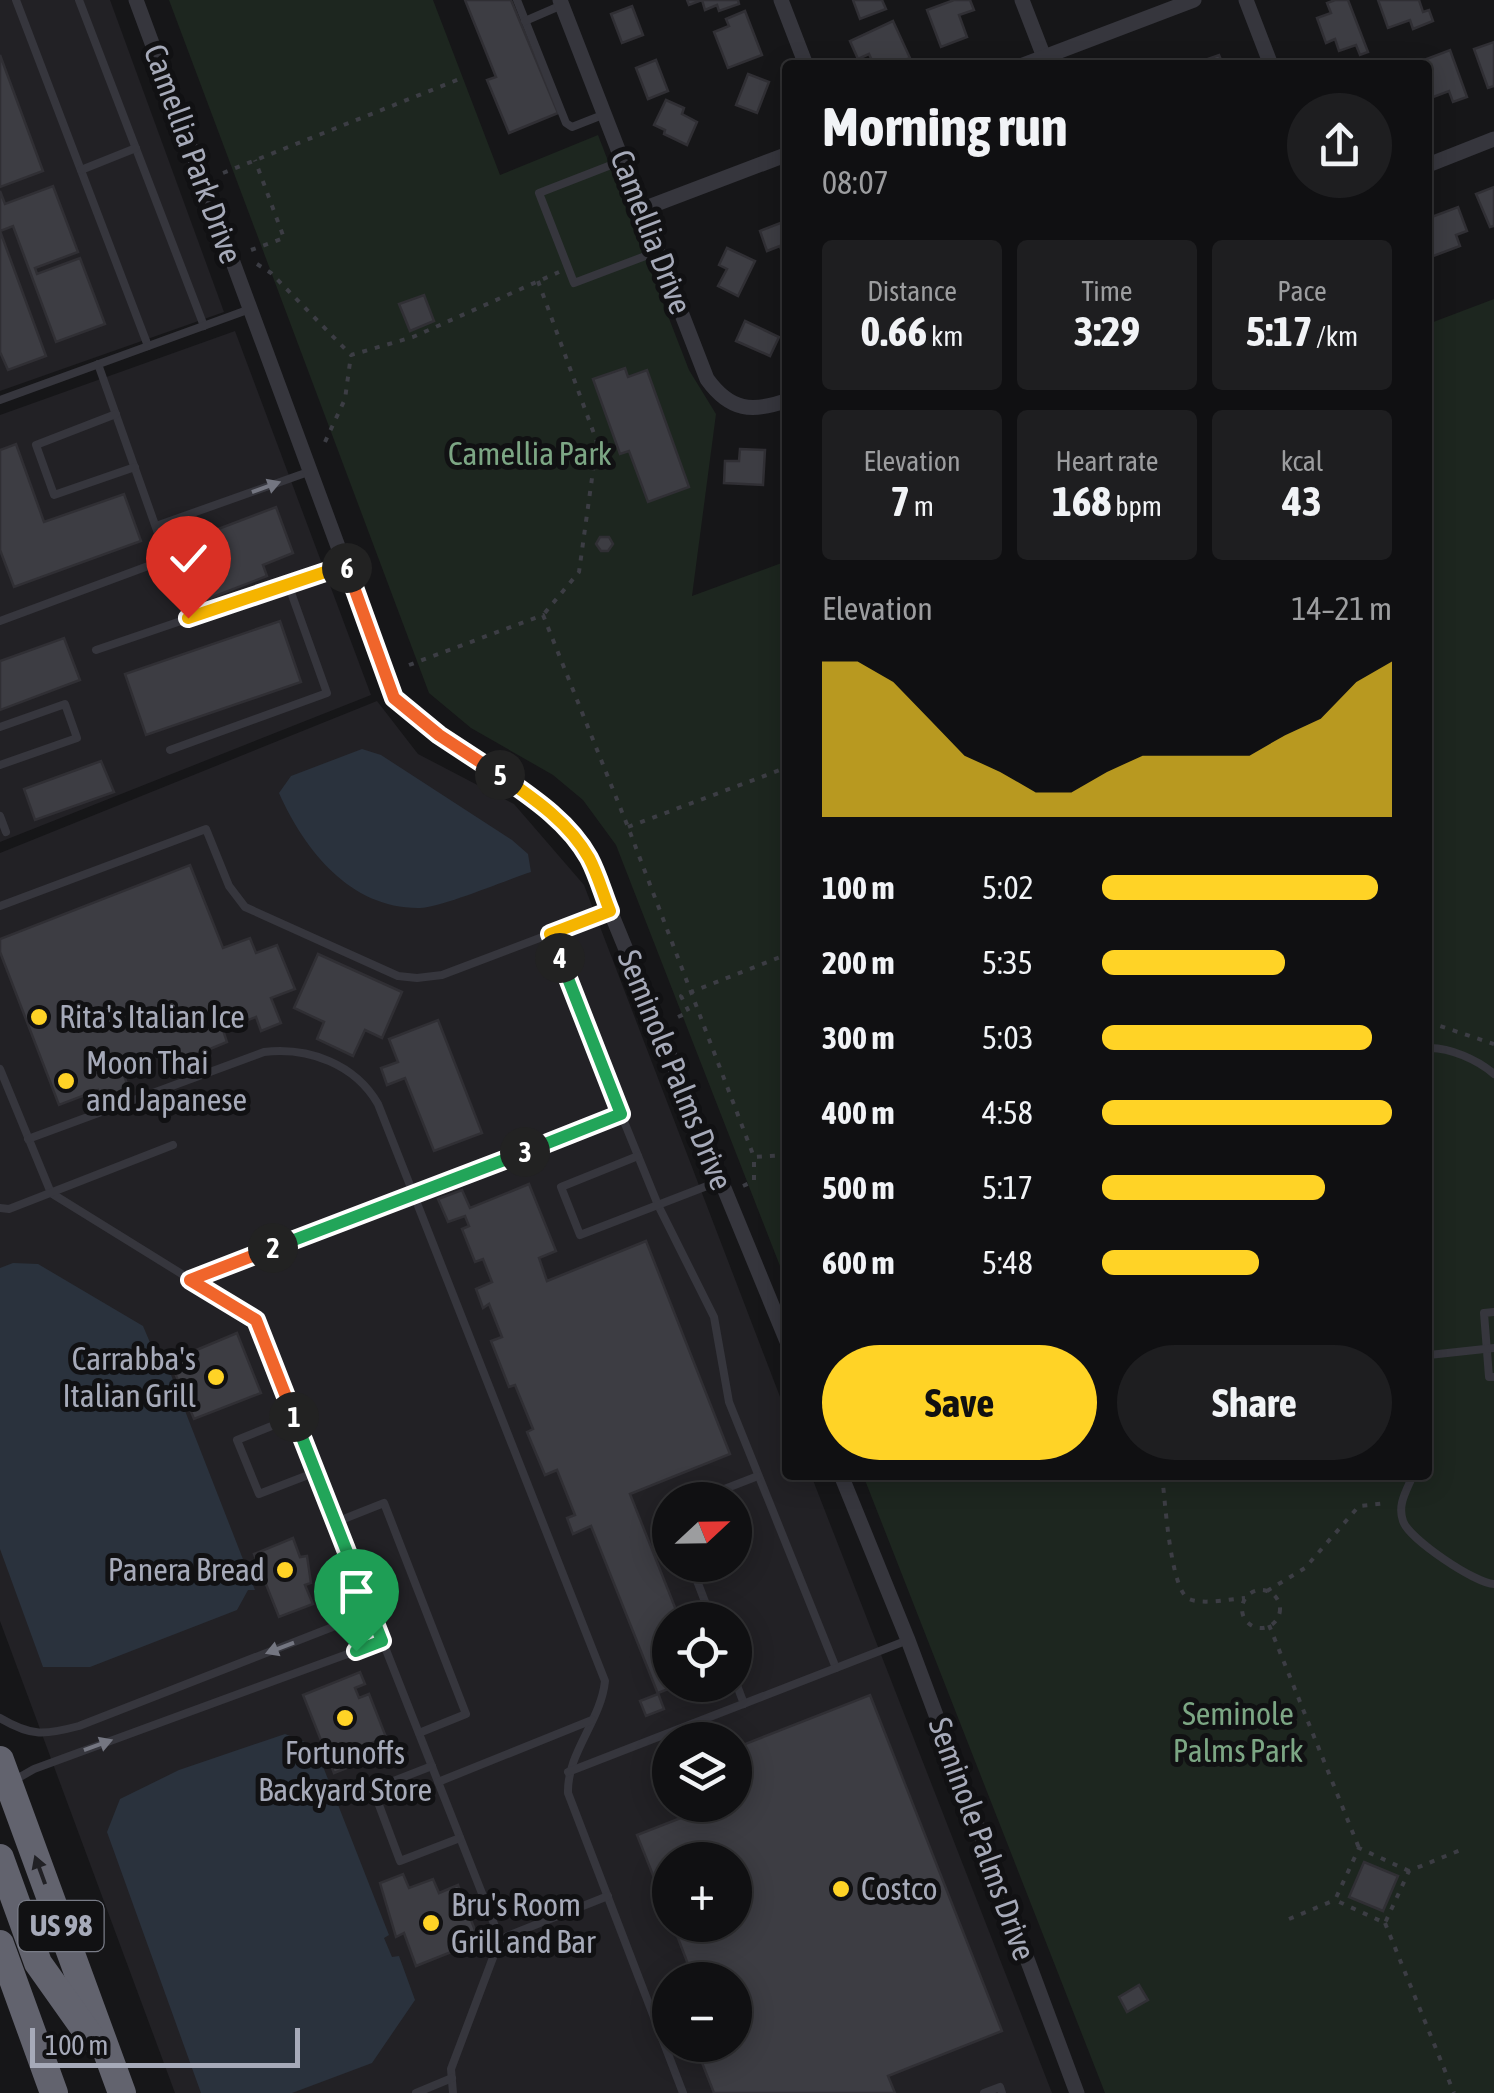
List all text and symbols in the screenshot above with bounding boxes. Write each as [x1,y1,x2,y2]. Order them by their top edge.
street label: Camellia Park Drive [137,39,250,268]
button: share [1287,93,1392,198]
text: Morning run [822,95,1068,158]
street label: Camellia Drive [603,145,700,319]
text: 08:07 [822,164,889,201]
text: Distance [867,275,957,307]
text: Time [1081,275,1133,307]
text: Pace [1277,275,1327,307]
text: 0.66 [860,307,927,355]
text: 3:29 [1074,307,1140,355]
text: 5:17 [1246,307,1312,355]
text: km [927,320,964,352]
text: /km [1312,320,1358,352]
park label: Camellia Park [448,435,612,472]
text: Elevation [863,445,961,477]
text: Heart rate [1055,445,1159,477]
text: kcal [1281,445,1323,477]
text: 7 [890,477,910,525]
text: 168 [1052,477,1111,525]
text: 43 [1282,477,1322,525]
one-way arrow [252,479,282,494]
text: m [910,490,934,522]
text: bpm [1111,490,1162,522]
pin [146,516,231,619]
icon: check [161,531,216,586]
pin: 6 [322,543,372,593]
text: 6 [340,552,354,584]
text: Elevation [822,590,933,627]
text: 14–21 m [1292,590,1392,627]
pin: 5 [475,750,525,800]
text: 5 [493,759,507,791]
text: 100 m [822,869,895,906]
text: 5:02 [982,869,1033,906]
pin: 4 [535,933,585,983]
text: 4 [553,942,567,974]
text: 200 m [822,944,895,981]
text: 5:35 [982,944,1033,981]
street label: Seminole Palms Drive [611,945,740,1195]
place label: Rita's Italian Ice [59,998,245,1035]
marker: Rita's Italian Ice [28,1006,50,1028]
text: 300 m [822,1019,895,1056]
text: 5:03 [982,1019,1033,1056]
place label: Moon Thai and Japanese [86,1044,247,1118]
marker: Moon Thai and Japanese [55,1070,77,1092]
text: 400 m [822,1094,895,1131]
text: 4:58 [982,1094,1033,1131]
pin: 3 [500,1127,550,1177]
text: 3 [518,1136,532,1168]
text: 500 m [822,1169,895,1206]
text: 5:17 [982,1169,1033,1206]
pin: 2 [248,1223,298,1273]
text: 2 [266,1232,280,1264]
text: 600 m [822,1244,895,1281]
text: 5:48 [982,1244,1033,1281]
place label: Carrabba's Italian Grill [62,1340,197,1414]
button: Save [822,1345,1097,1460]
button: Share [1117,1345,1392,1460]
marker: Carrabba's Italian Grill [205,1366,227,1388]
pin: 1 [269,1392,319,1442]
text: 1 [287,1401,301,1433]
north arrow [652,1482,752,1582]
map controls [652,1482,752,2062]
pin [314,1549,399,1652]
place label: Panera Bread [108,1551,265,1588]
marker: Panera Bread [274,1559,296,1581]
icon: arrive [329,1564,384,1619]
button: locate [652,1602,752,1702]
one-way arrow [265,1640,295,1656]
park label: Seminole Palms Park [1173,1695,1303,1769]
marker: Fortunoffs Backyard Store [334,1707,356,1729]
street label: Seminole Palms Drive [921,1713,1044,1965]
button: layers [652,1722,752,1822]
place label: Fortunoffs Backyard Store [258,1734,432,1808]
one-way arrow [84,1737,114,1752]
button: + [652,1842,752,1942]
one-way arrow [32,1855,48,1885]
place label: Costco [861,1870,938,1907]
marker: Costco [830,1878,852,1900]
place label: Bru's Room Grill and Bar [451,1886,596,1960]
road number: US 98 [18,1901,104,1951]
marker: Bru's Room Grill and Bar [420,1912,442,1934]
button: − [652,1962,752,2062]
scale bar [30,2023,300,2068]
text: 100 m [45,2029,108,2061]

